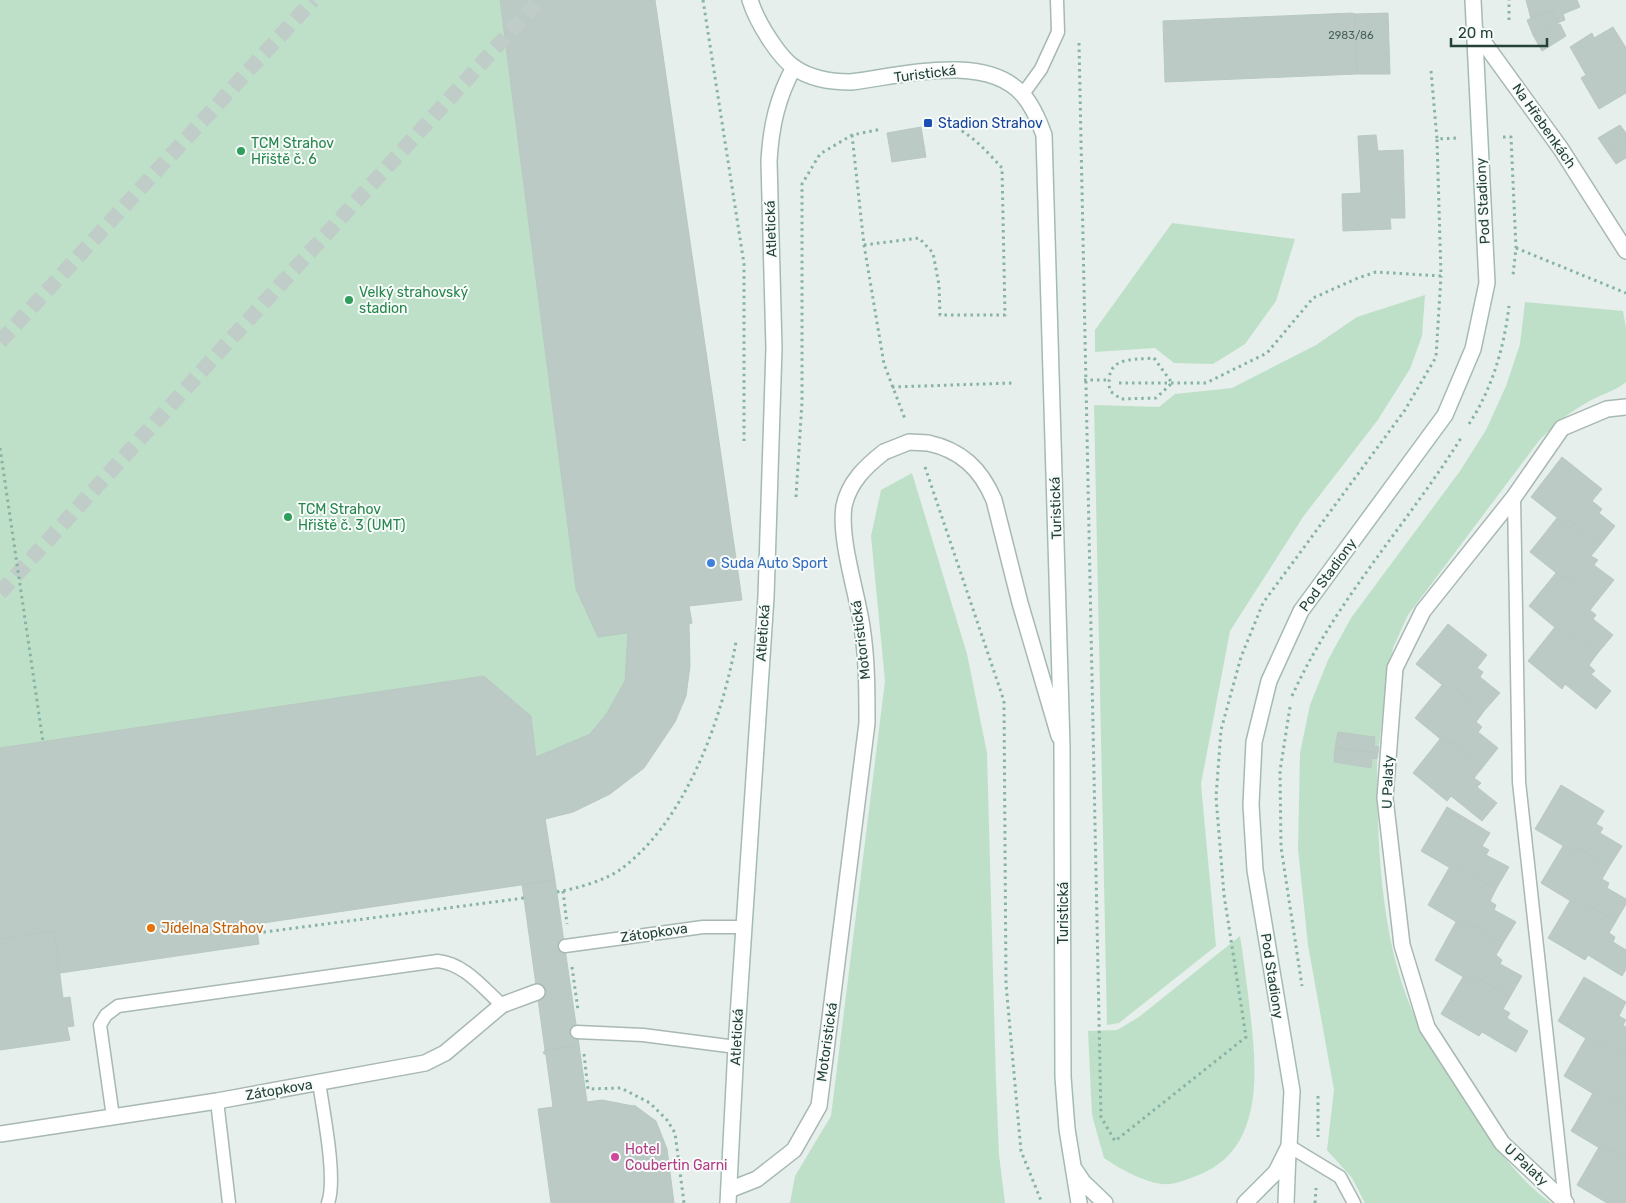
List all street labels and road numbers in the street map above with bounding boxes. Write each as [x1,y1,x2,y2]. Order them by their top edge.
street label: Turistická [893,62,957,86]
street label: Na Hřebenkách [1508,80,1580,172]
street label: Pod Stadiony [1472,157,1494,245]
street label: Atletická [762,200,780,258]
street label: Turistická [1046,476,1066,540]
street label: Pod Stadiony [1296,535,1360,615]
street label: Motoristická [848,599,874,681]
street label: Atletická [753,604,773,662]
street label: U Palaty [1379,754,1397,809]
street label: Turistická [1055,882,1072,944]
street label: Zátopkova [619,920,689,946]
street label: Pod Stadiony [1257,932,1287,1020]
street label: Motoristická [813,1001,841,1083]
street label: Atletická [727,1008,747,1066]
street label: Zátopkova [244,1076,314,1104]
street label: U Palaty [1500,1140,1552,1190]

